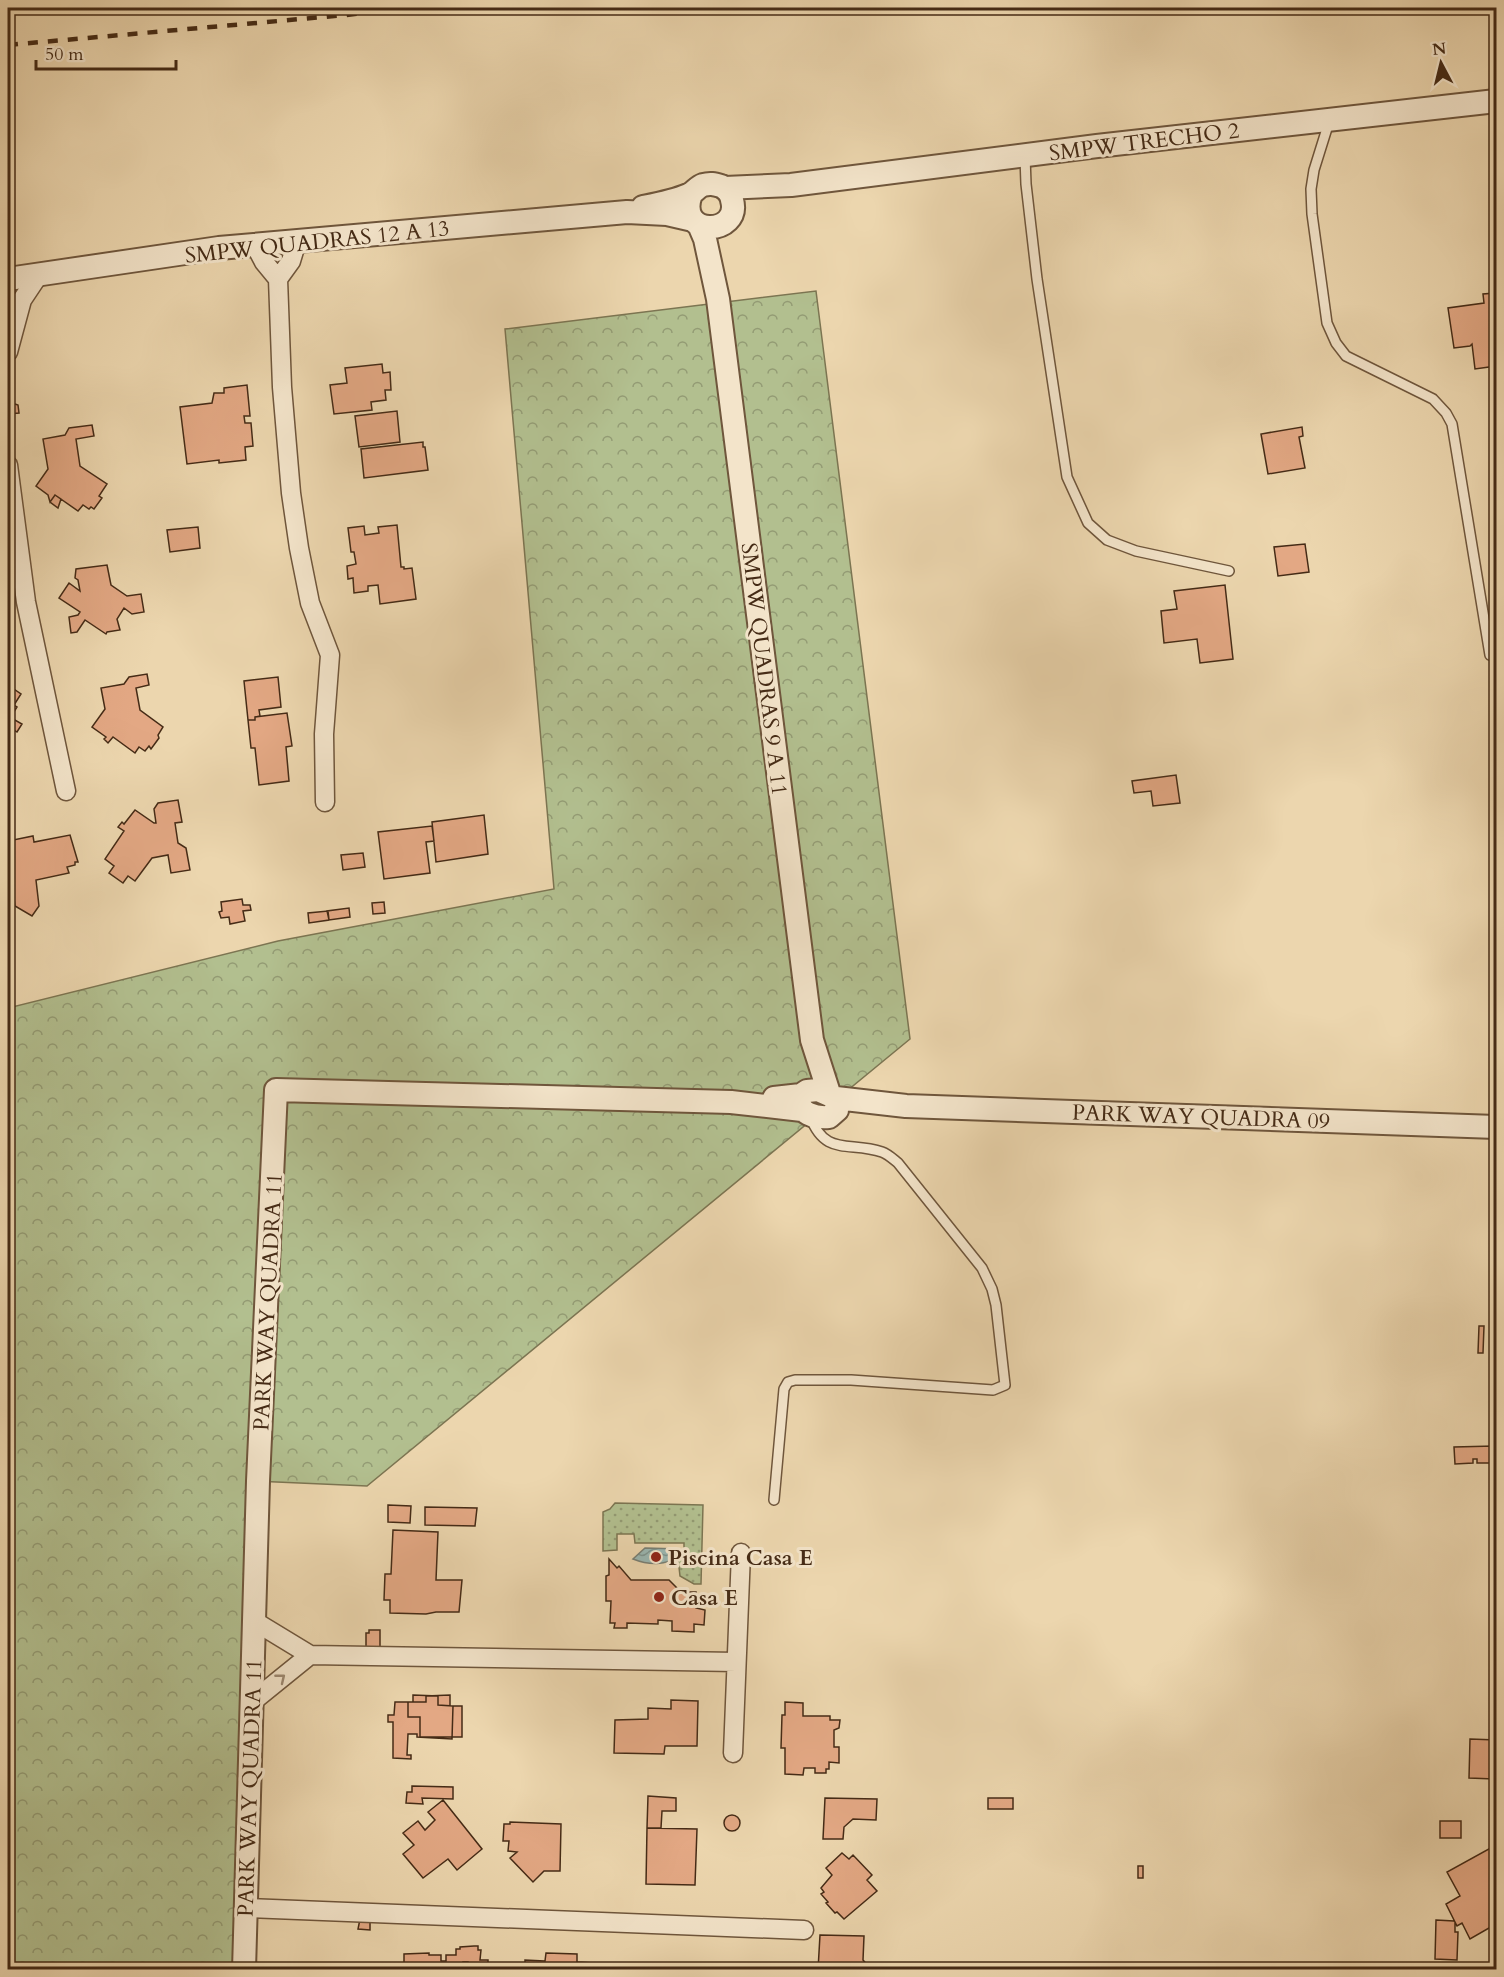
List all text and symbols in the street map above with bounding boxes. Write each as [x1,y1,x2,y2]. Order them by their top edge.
scale bar [36,33,176,71]
north arrow [1411,33,1471,93]
text: N [1431,37,1448,61]
text: 50 m [45,42,84,67]
street label: SMPW TRECHO 2 [1047,115,1241,169]
street label: SMPW QUADRAS 12 A 13 [183,213,451,271]
street label: SMPW QUADRAS 9 A 11 [734,541,794,797]
street label: PARK WAY QUADRA 09 [1071,1098,1331,1136]
street label: PARK WAY QUADRA 11 [246,1172,290,1432]
place label: Piscina Casa E [668,1543,813,1573]
marker: Piscina Casa E [649,1550,663,1564]
place label: Casa E [671,1583,738,1613]
marker: Casa E [652,1590,666,1604]
street label: PARK WAY QUADRA 11 [231,1658,269,1918]
one-way arrow [274,1675,285,1686]

